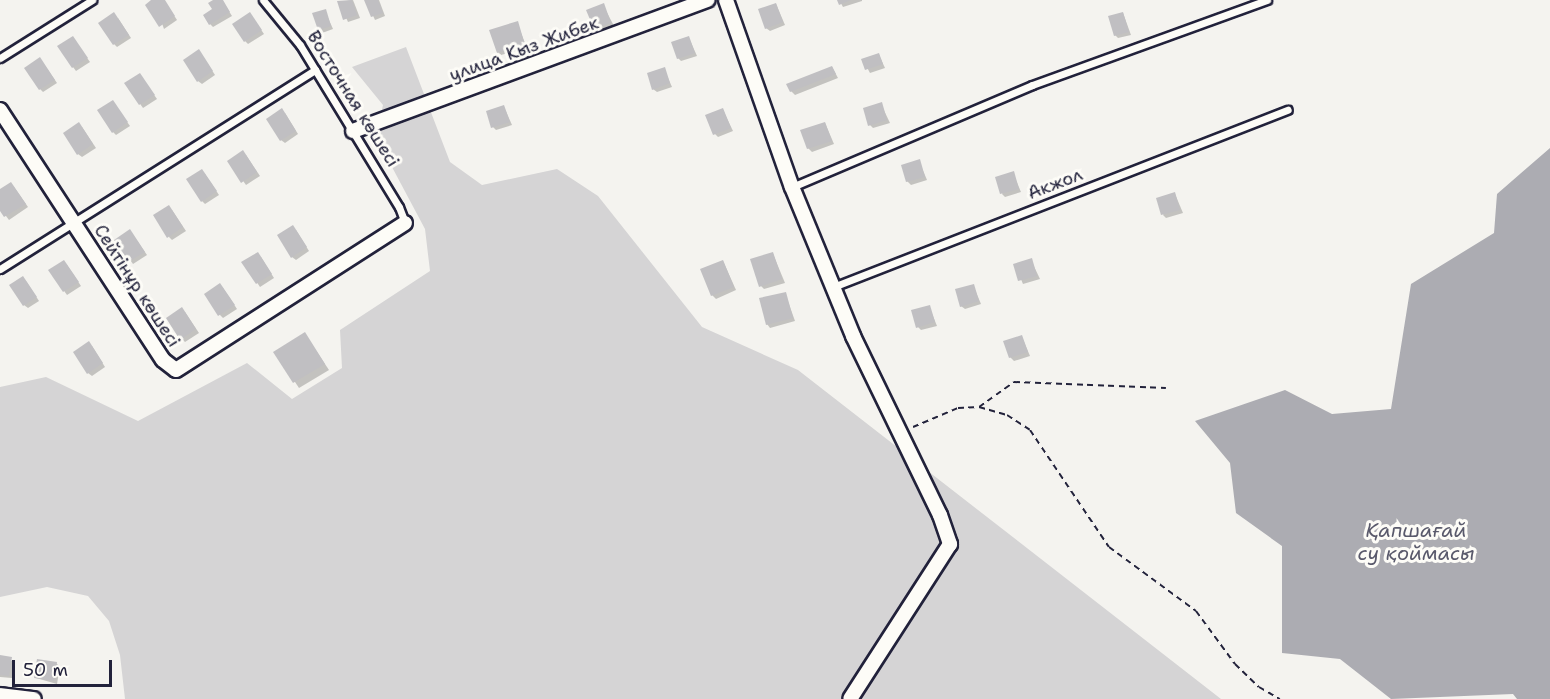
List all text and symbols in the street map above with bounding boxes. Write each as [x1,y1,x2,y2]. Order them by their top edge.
street label: улица Кыз Жибек [446,12,602,86]
street label: Восточная көшесі [302,27,404,171]
street label: Акжол [1025,164,1085,204]
street label: Сейтінұр көшесі [89,221,185,351]
water label: Қапшағай су қоймасы [1357,519,1475,566]
scale bar [15,648,116,686]
text: 50 m [23,658,68,682]

